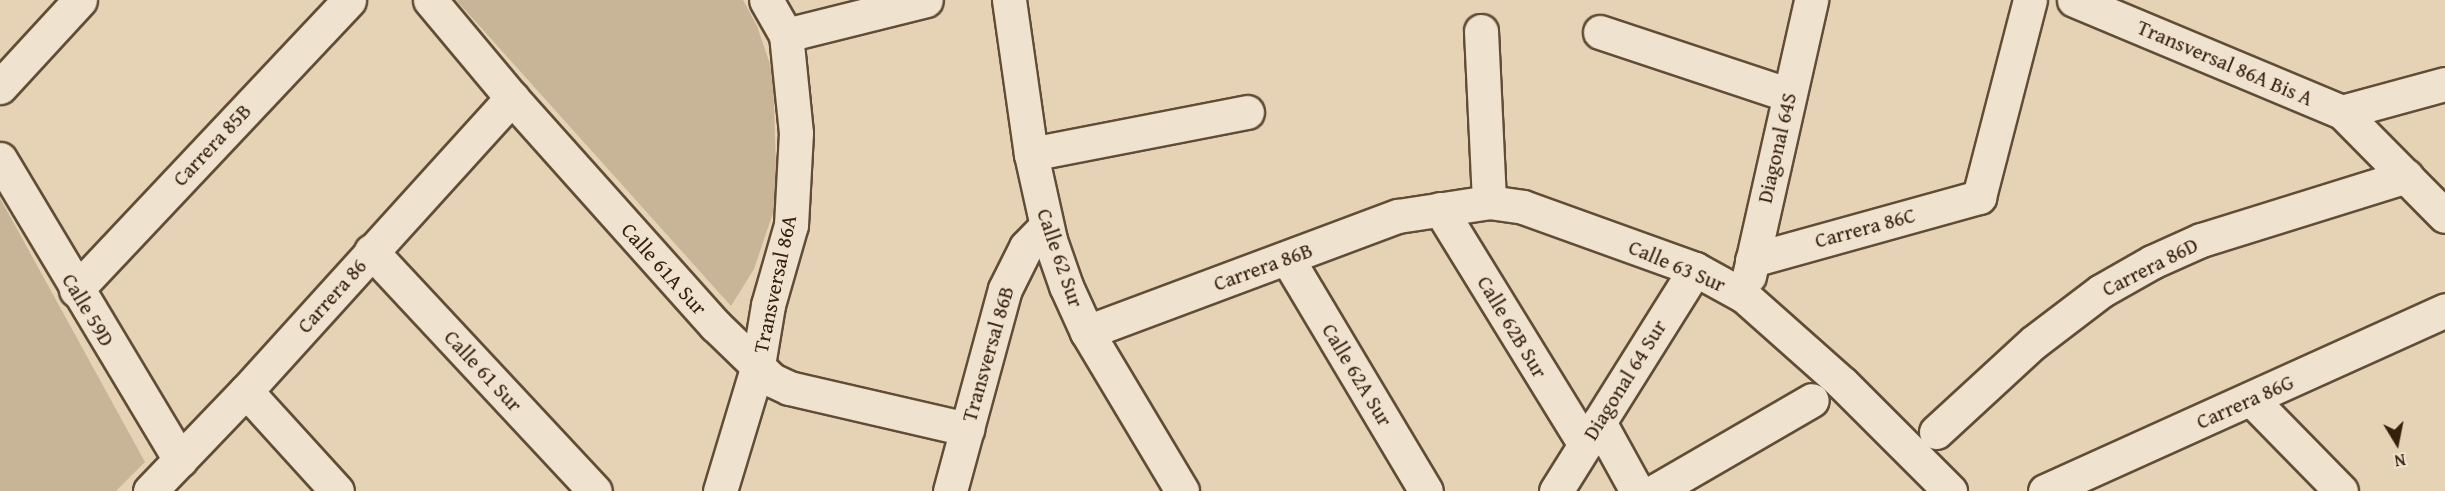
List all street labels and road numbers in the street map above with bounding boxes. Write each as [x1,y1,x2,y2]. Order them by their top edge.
street label: Transversal 86A Bis A [2133,15,2317,111]
street label: Diagonal 64S [1752,90,1802,206]
street label: Carrera 85B [168,99,256,191]
street label: Carrera 86C [1812,203,1918,253]
street label: Calle 62 Sur [1031,205,1089,311]
street label: Transversal 86A [748,213,802,355]
street label: Calle 61A Sur [616,218,712,320]
street label: Carrera 86D [2098,232,2202,302]
street label: Calle 63 Sur [1625,234,1729,298]
street label: Carrera 86B [1210,237,1316,297]
street label: Carrera 86 [292,254,372,338]
street label: Calle 59D [56,269,120,351]
street label: Calle 62B Sur [1472,271,1552,383]
street label: Transversal 86B [957,283,1019,425]
street label: Diagonal 64 Sur [1578,315,1672,445]
street label: Calle 62A Sur [1316,319,1398,431]
street label: Calle 61 Sur [439,325,527,417]
street label: Carrera 86G [2192,369,2298,435]

